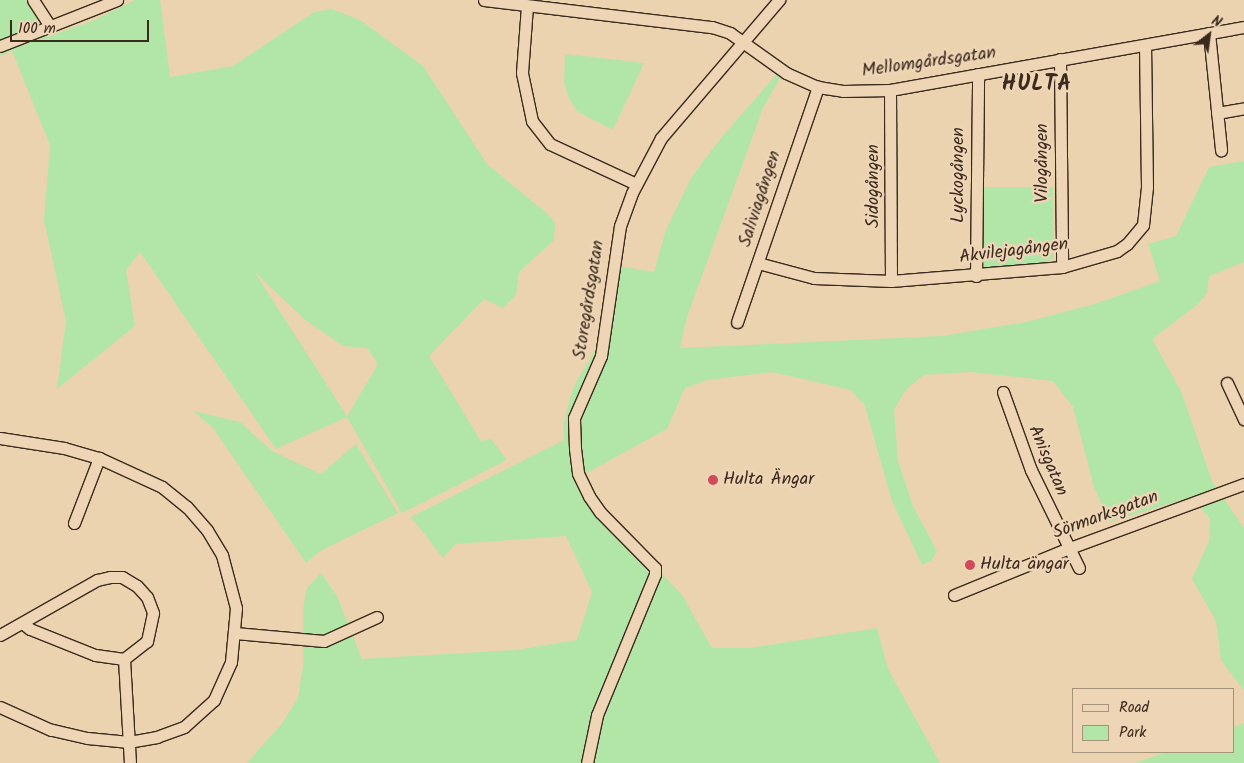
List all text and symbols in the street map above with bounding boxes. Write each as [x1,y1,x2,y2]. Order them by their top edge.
scale bar [12,10,151,42]
north arrow [1184,10,1234,60]
text: N [1207,10,1226,34]
text: 100 m [18,17,56,41]
street label: Mellomgårdsgatan [861,43,997,83]
district label: HULTA [1001,72,1073,98]
street label: Vilogången [1032,123,1054,203]
street label: Lyckogången [948,127,970,223]
street label: Sidogången [863,144,885,228]
street label: Saliviagången [735,148,787,250]
street label: Akvilejagången [958,235,1070,269]
street label: Storegårdsgatan [570,239,610,361]
street label: Anisgatan [1023,422,1071,500]
place label: Hulta Ängar [723,469,814,491]
marker: Hulta Ängar [707,474,719,486]
street label: Sörmarksgatan [1050,487,1162,545]
place label: Hulta ängar [980,554,1069,576]
marker: Hulta ängar [964,559,976,571]
legend [1072,688,1234,753]
text: Road [1119,696,1149,720]
text: Park [1119,721,1146,745]

